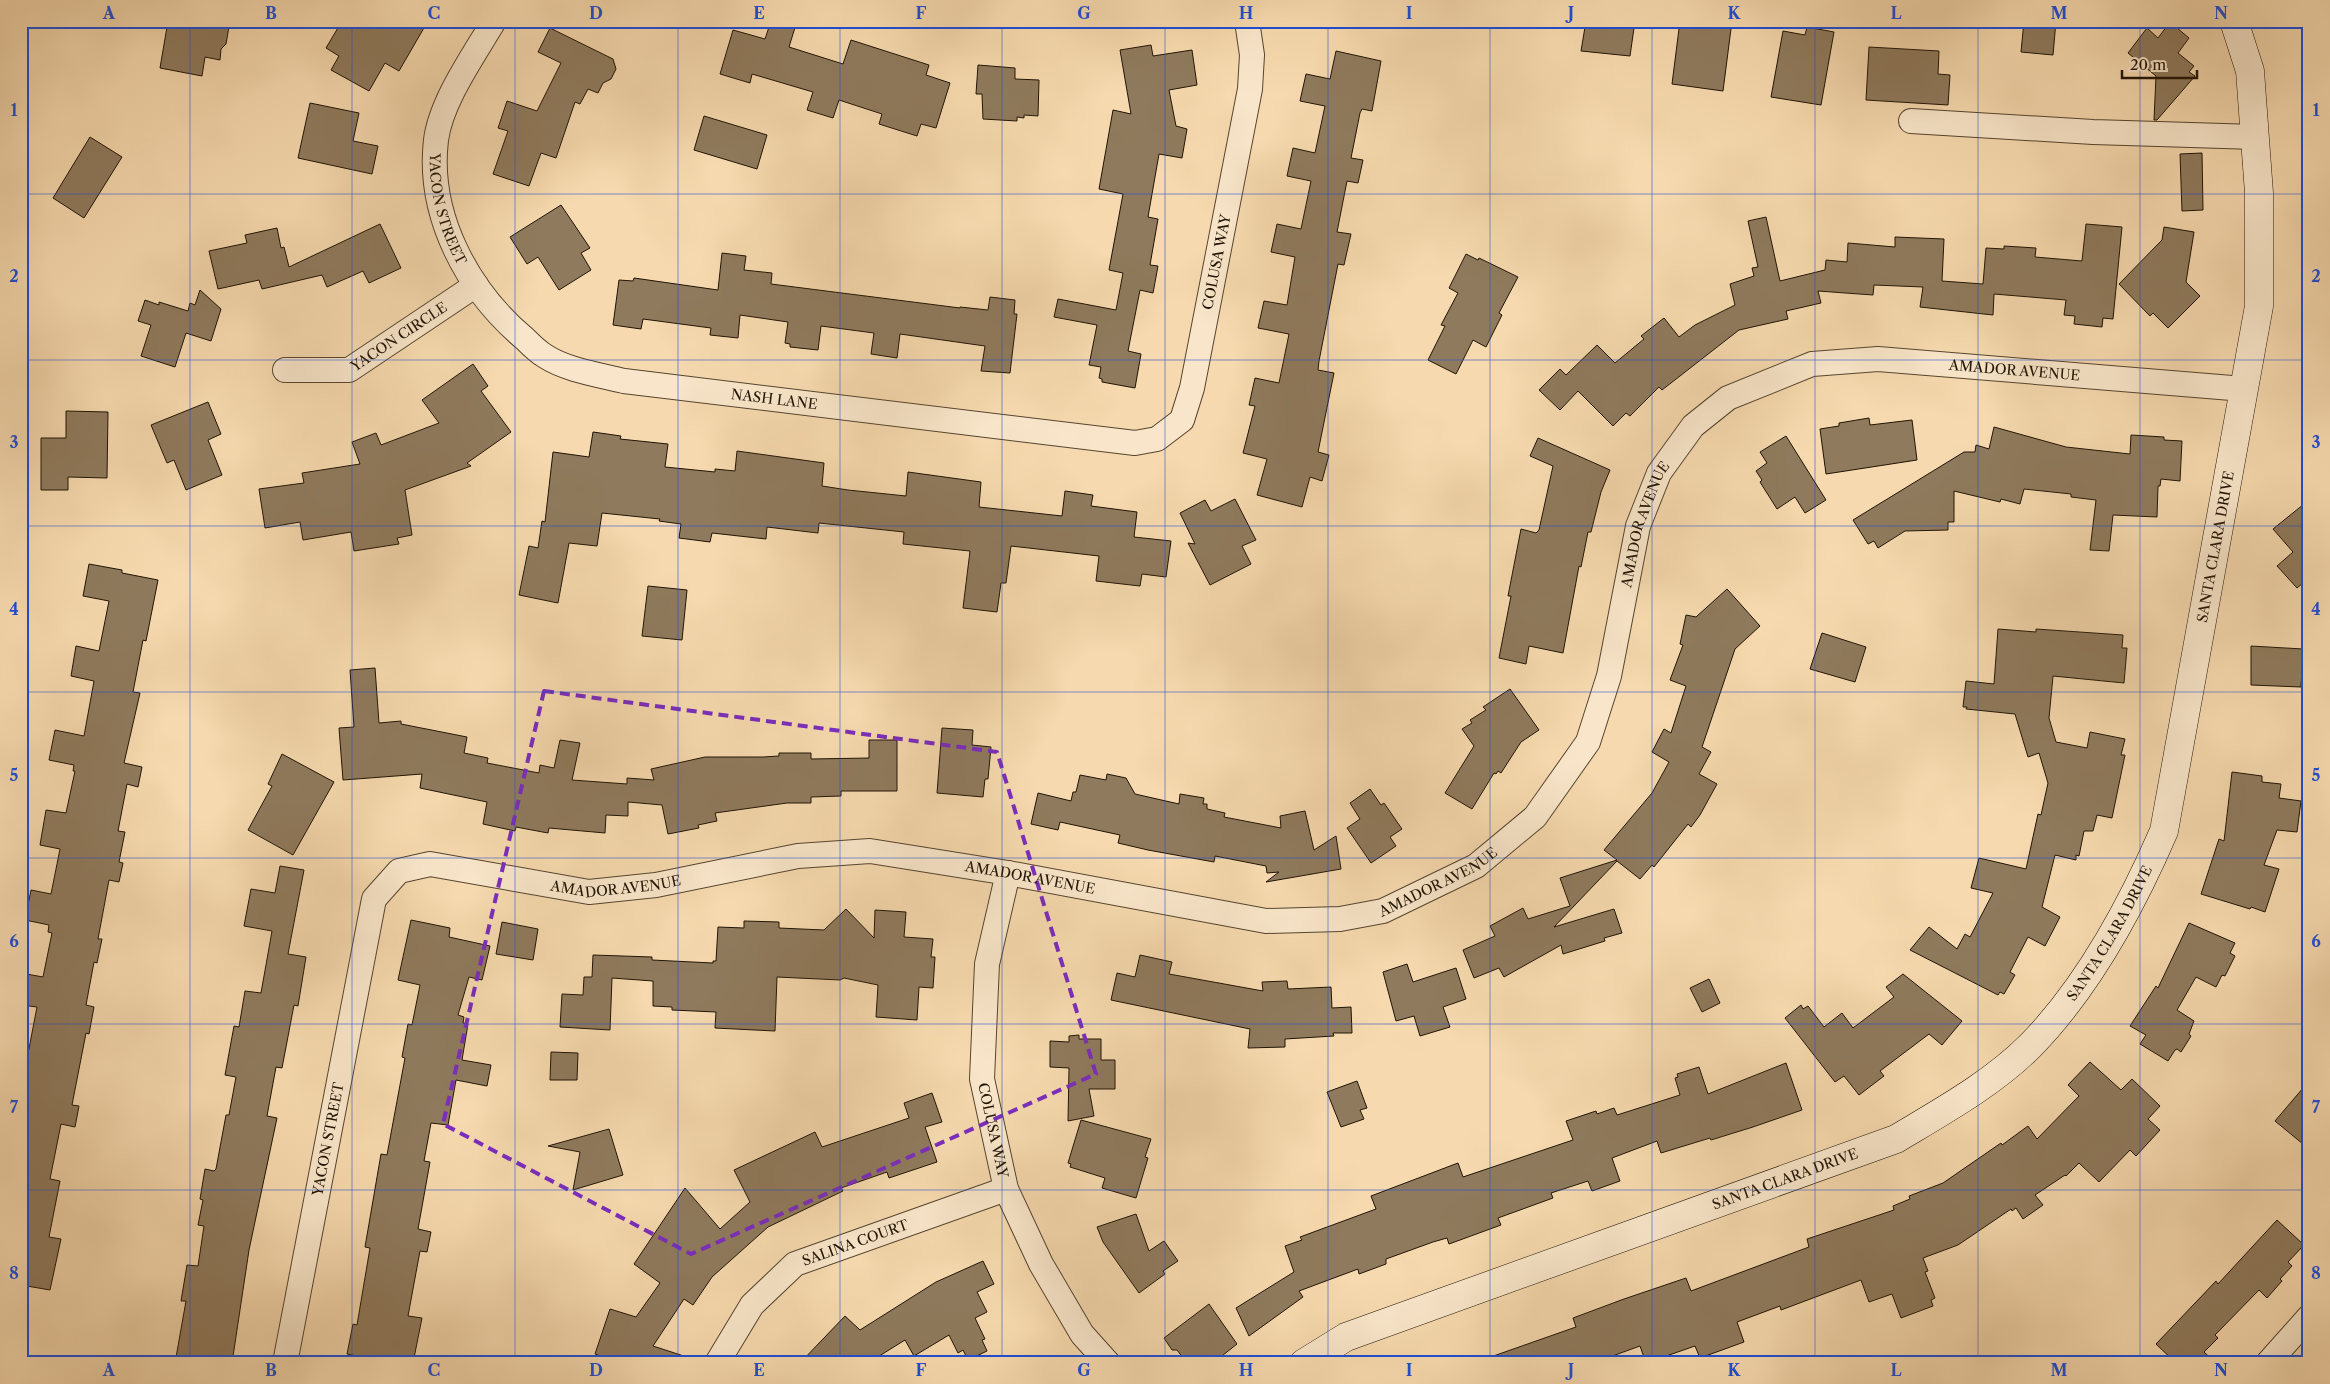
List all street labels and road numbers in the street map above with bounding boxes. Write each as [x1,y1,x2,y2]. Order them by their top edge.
street label: YACON STREET [426,152,471,268]
street label: COLUSA WAY [1198,212,1235,311]
street label: YACON CIRCLE [346,298,451,376]
street label: AMADOR AVENUE [1947,356,2081,385]
street label: NASH LANE [730,385,818,413]
street label: AMADOR AVENUE [1617,458,1673,590]
street label: SANTA CLARA DRIVE [2193,470,2238,624]
street label: AMADOR AVENUE [1375,843,1501,921]
street label: AMADOR AVENUE [963,857,1097,898]
street label: SANTA CLARA DRIVE [2063,863,2156,1004]
street label: AMADOR AVENUE [548,871,683,901]
street label: YACON STREET [308,1080,348,1198]
street label: COLUSA WAY [974,1081,1013,1181]
street label: SANTA CLARA DRIVE [1710,1144,1860,1213]
street label: SALINA COURT [800,1215,911,1270]

